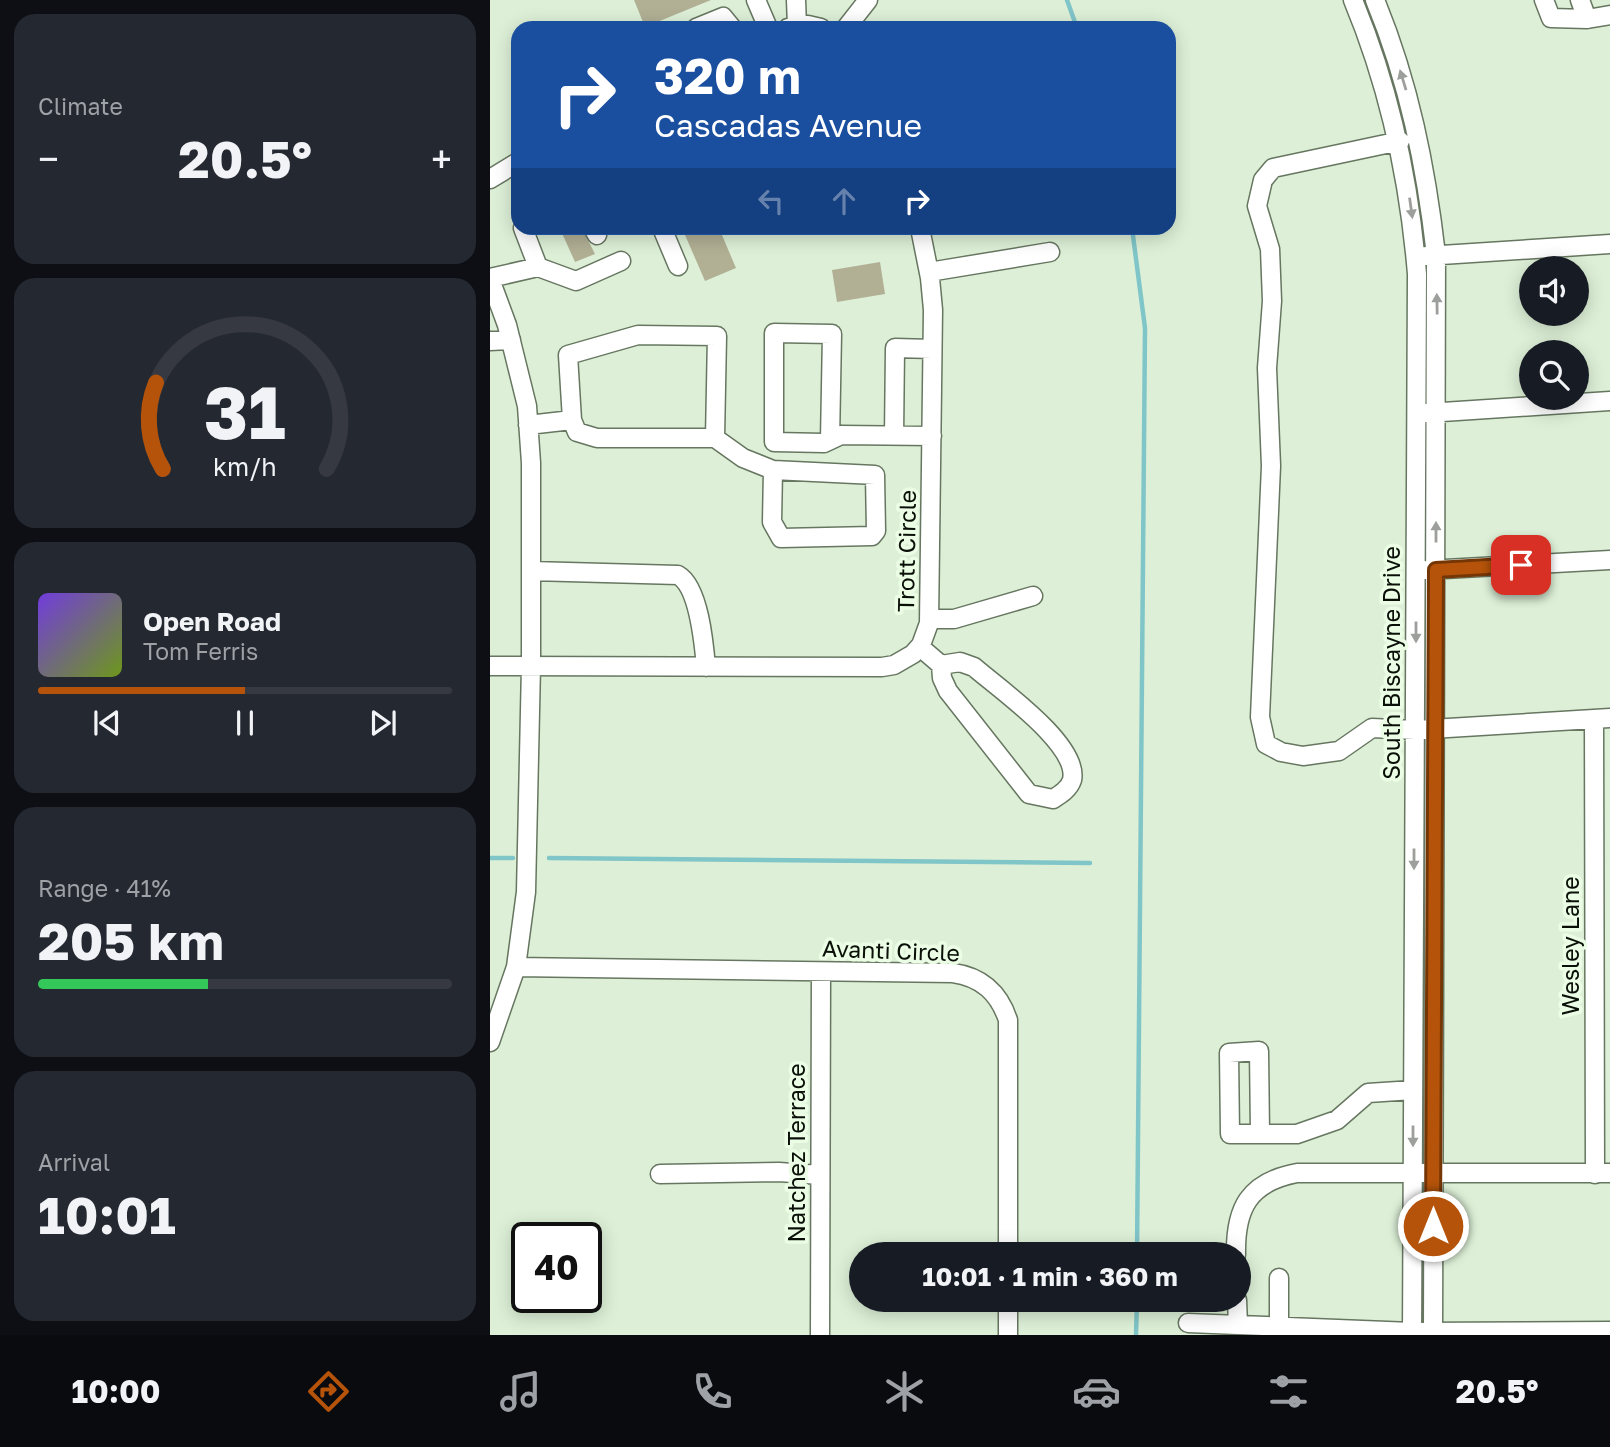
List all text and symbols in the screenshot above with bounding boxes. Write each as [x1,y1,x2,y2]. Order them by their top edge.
text: 320 m [654,46,801,105]
icon: right [539,49,630,140]
one-way arrow [1398,69,1408,90]
text: Climate [38,92,123,120]
text: Cascadas Avenue [654,106,922,144]
text: 20.5° [178,127,312,189]
text: − [38,136,59,181]
text: + [431,136,452,181]
icon: left [752,182,790,220]
icon: ahead [825,182,863,220]
icon: right [898,182,936,220]
one-way arrow [1405,198,1416,220]
map controls [1519,256,1589,410]
button: sound [1519,256,1589,326]
one-way arrow [1431,293,1443,315]
button: search [1519,340,1589,410]
text: 31 [204,369,286,456]
text: km/h [213,451,277,482]
street label: Trott Circle [891,490,921,612]
one-way arrow [1430,521,1442,543]
pin [1491,535,1551,595]
street label: South Biscayne Drive [1377,546,1405,780]
icon: arrive [1502,546,1540,584]
text: Open Road [143,606,281,637]
one-way arrow [1410,621,1422,643]
text: Tom Ferris [143,637,258,665]
icon: previous [88,704,126,742]
icon: pause [226,704,264,742]
icon: next [364,704,402,742]
one-way arrow [1409,848,1420,870]
text: Range · 41% [38,874,171,902]
street label: Wesley Lane [1556,876,1584,1016]
text: 205 km [38,909,224,971]
street label: Avanti Circle [822,934,960,966]
street label: Natchez Terrace [782,1063,810,1243]
one-way arrow [1407,1125,1419,1147]
text: Arrival [38,1148,110,1176]
text: 10:01 [38,1183,176,1245]
position arrow [1396,1189,1470,1263]
speed limit sign: 40 [511,1222,602,1313]
text: 10:01 · 1 min · 360 m [922,1261,1178,1292]
icon: directions [304,1367,353,1416]
icon: music [496,1367,545,1416]
icon: phone [688,1367,737,1416]
icon: climate [880,1367,929,1416]
icon: car [1072,1367,1121,1416]
icon: filters [1264,1367,1313,1416]
text: 10:00 [72,1372,161,1410]
text: 20.5° [1456,1372,1538,1410]

